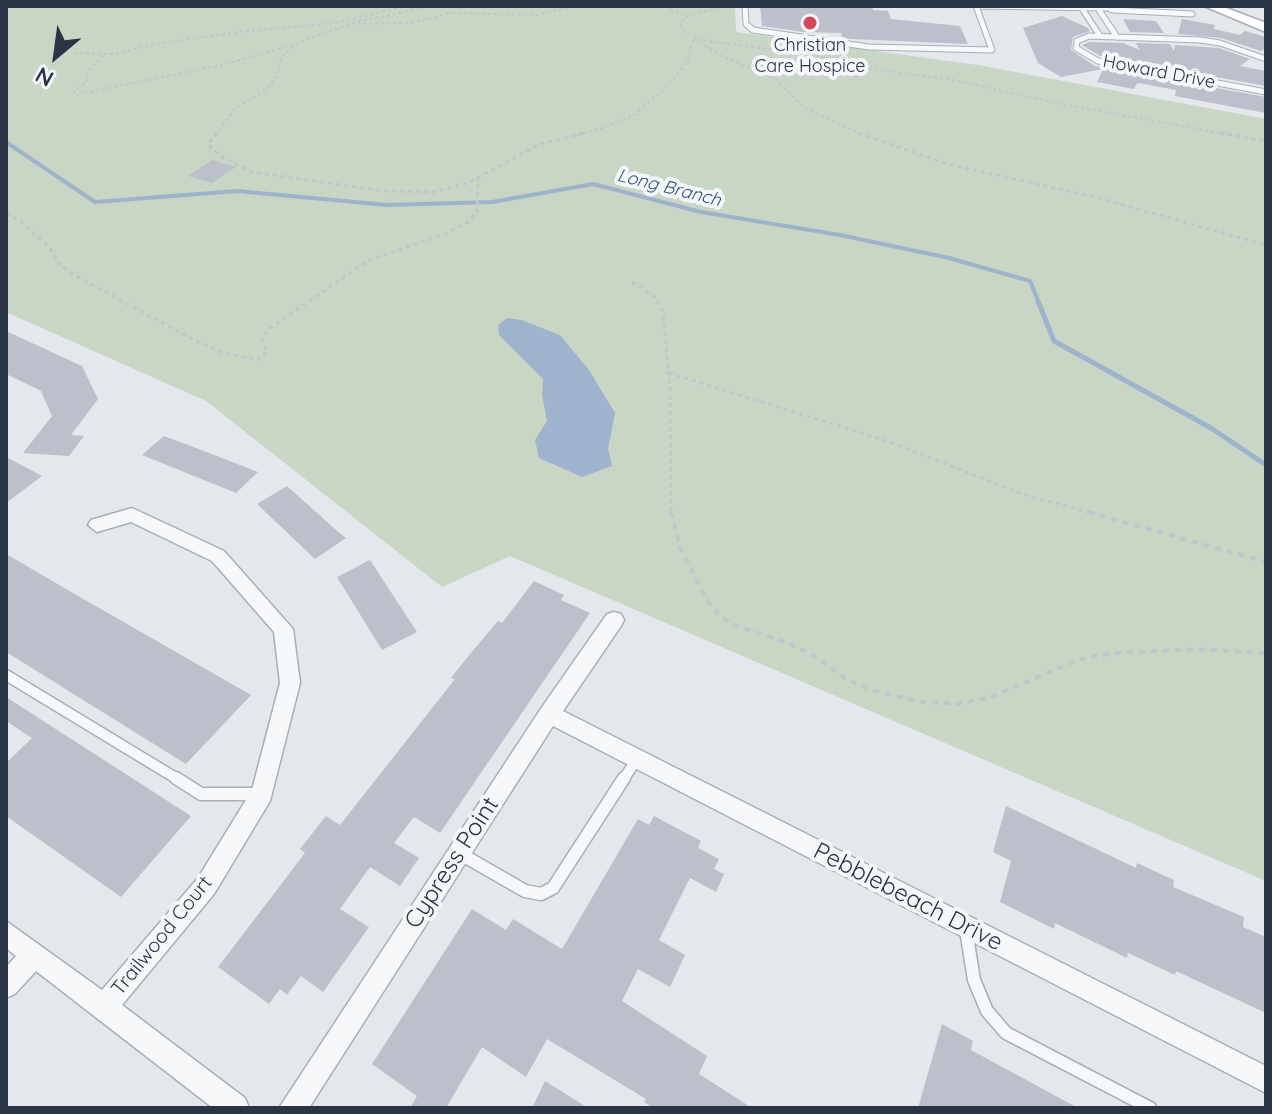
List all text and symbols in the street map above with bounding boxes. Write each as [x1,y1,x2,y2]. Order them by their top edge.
marker: Christian Care Hospice [801,14,819,32]
north arrow [16,16,96,96]
place label: Christian Care Hospice [755,35,865,78]
street label: Howard Drive [1101,51,1217,93]
text: N [31,61,58,93]
water label: Long Branch [615,165,723,211]
street label: Cypress Point [399,792,505,934]
street label: Pebblebeach Drive [808,837,1008,957]
street label: Trailwood Court [106,871,218,1001]

